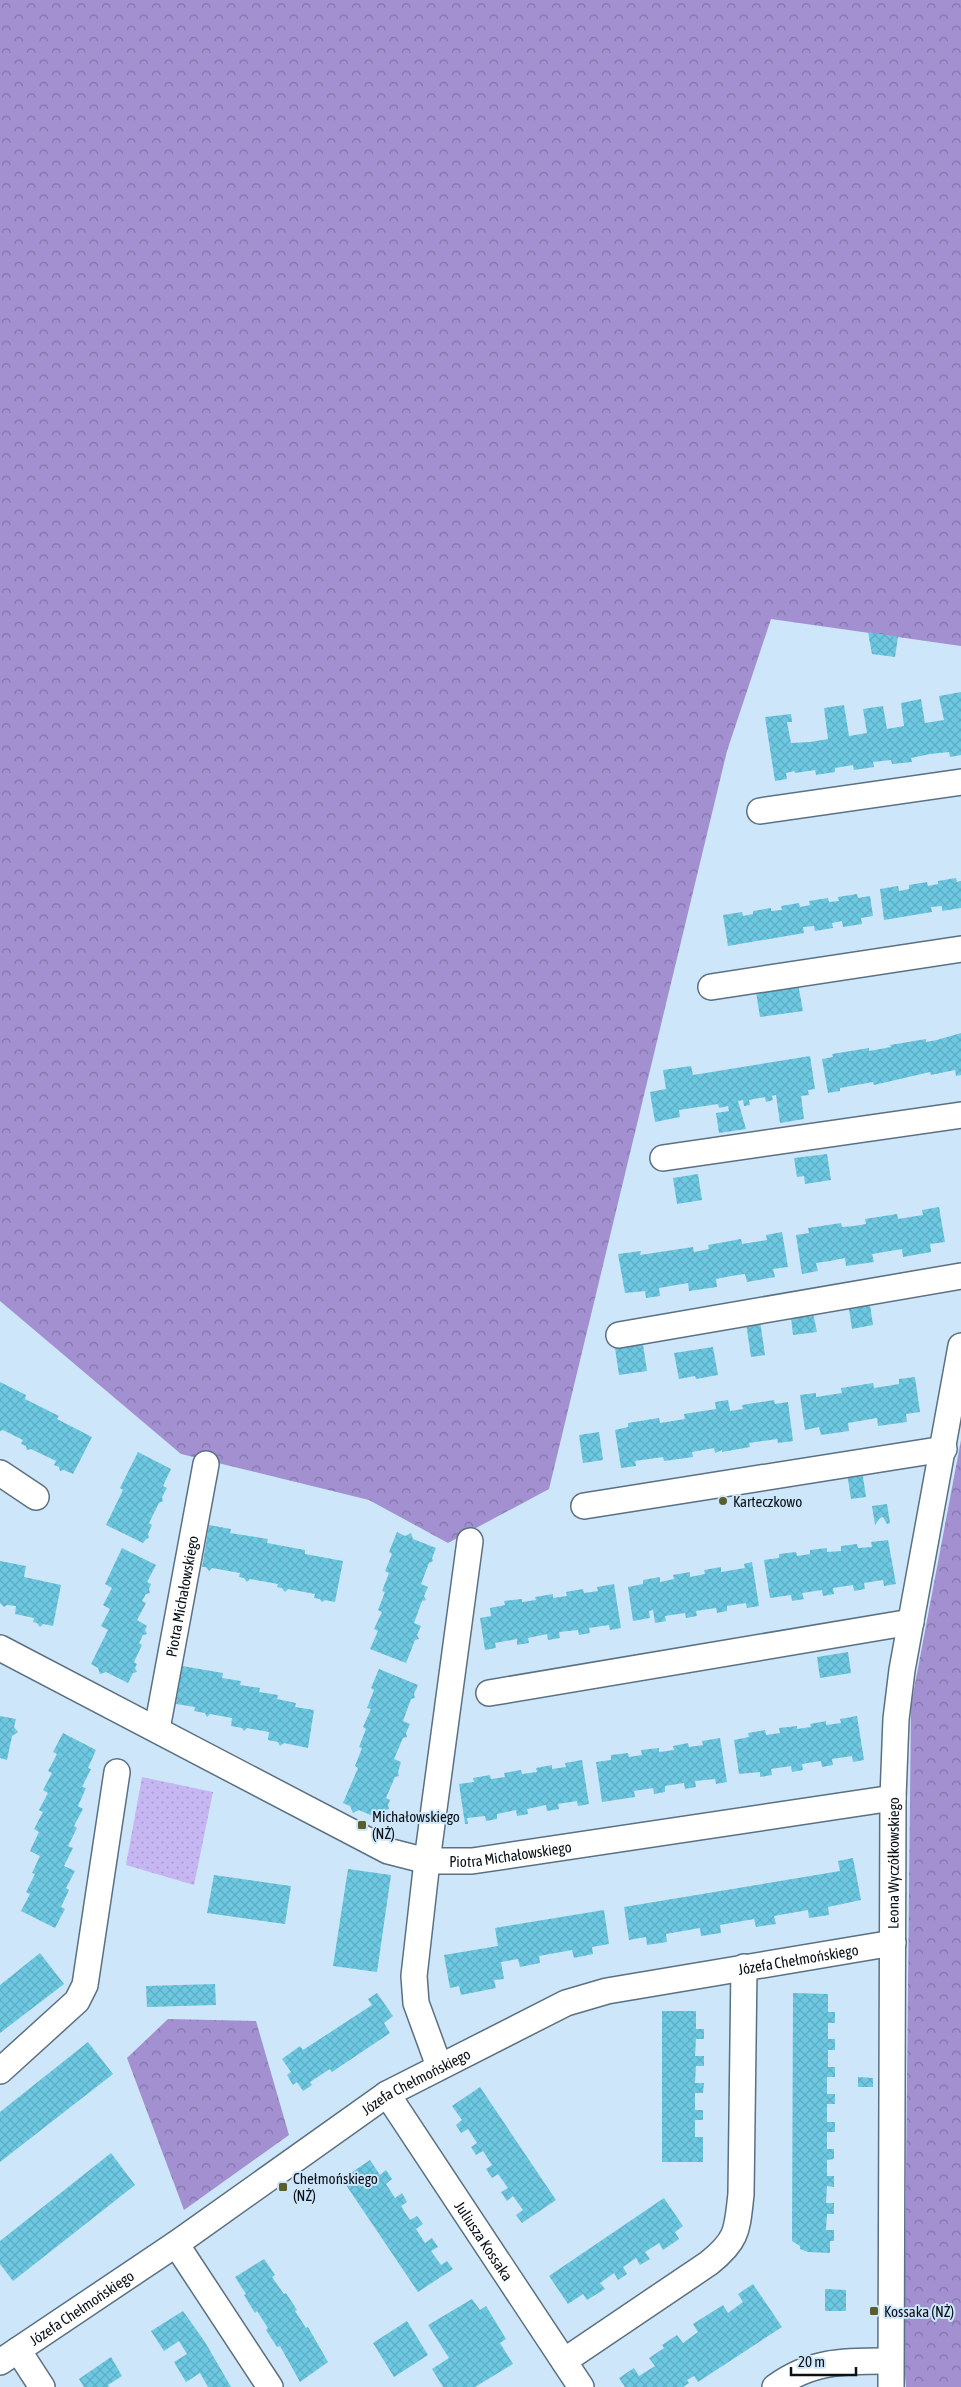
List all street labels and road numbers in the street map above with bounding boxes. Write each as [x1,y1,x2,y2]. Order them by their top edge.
street label: Piotra Michałowskiego [162,1534,201,1658]
street label: Leona Wyczółkowskiego [884,1797,902,1929]
street label: Piotra Michałowskiego [449,1838,573,1870]
street label: Józefa Chełmońskiego [736,1940,860,1977]
street label: Józefa Chełmońskiego [358,2045,473,2118]
street label: Juliusza Kossaka [452,2198,517,2284]
street label: Józefa Chełmońskiego [26,2266,137,2348]

